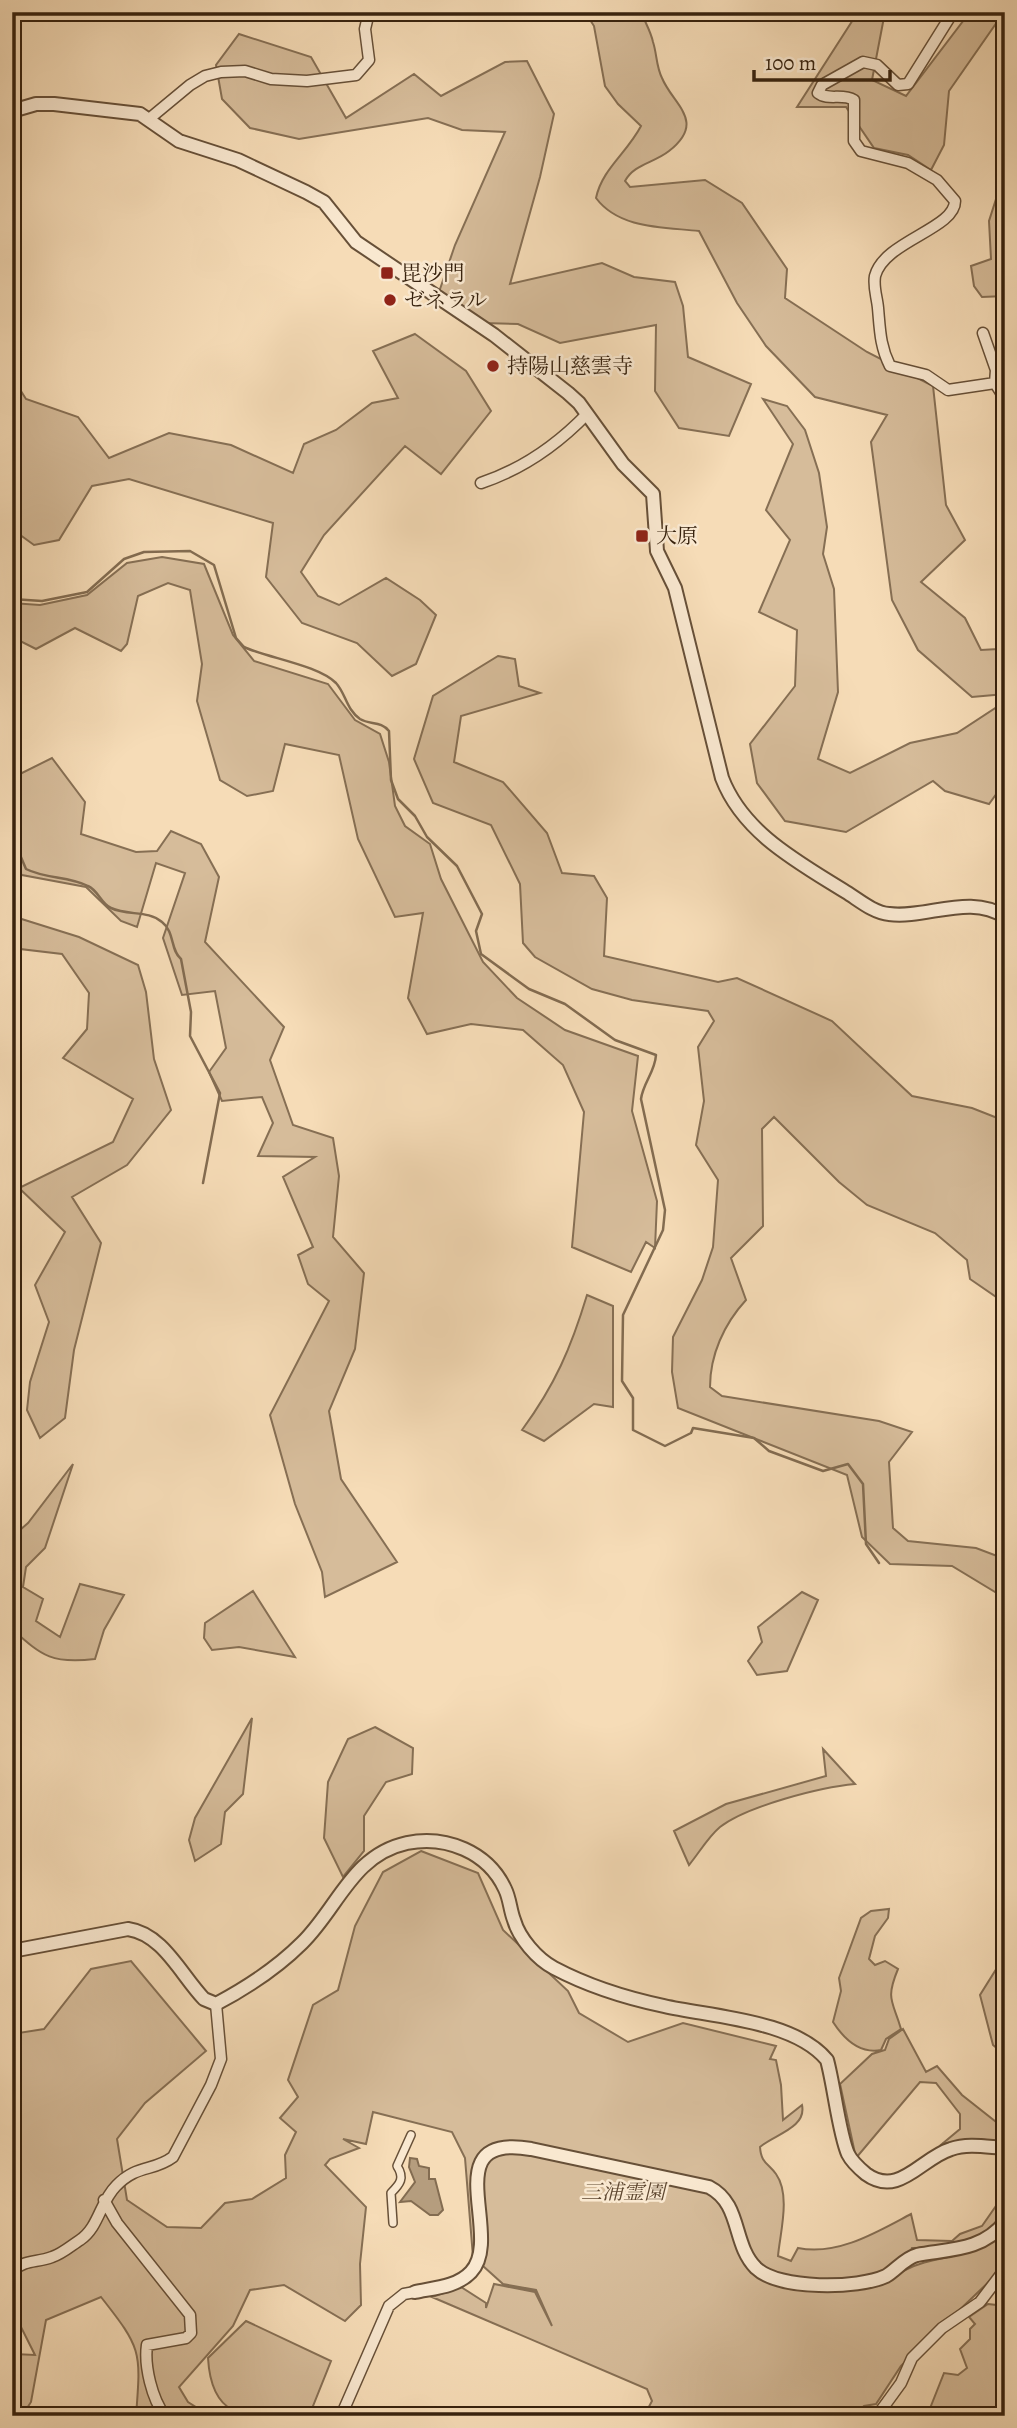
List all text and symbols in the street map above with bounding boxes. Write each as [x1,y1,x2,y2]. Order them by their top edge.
scale bar [754,38,891,82]
text: 100 m [765,49,816,77]
place label: 毘沙門 [401,259,464,287]
marker: 毘沙門 [379,265,395,281]
place label: ゼネラル [404,286,487,314]
marker: ゼネラル [382,292,398,308]
place label: 持陽山慈雲寺 [507,352,633,380]
marker: 持陽山慈雲寺 [485,358,501,374]
place label: 大原 [656,522,698,550]
marker: 大原 [634,528,650,544]
park label: 三浦霊園 [581,2178,668,2206]

